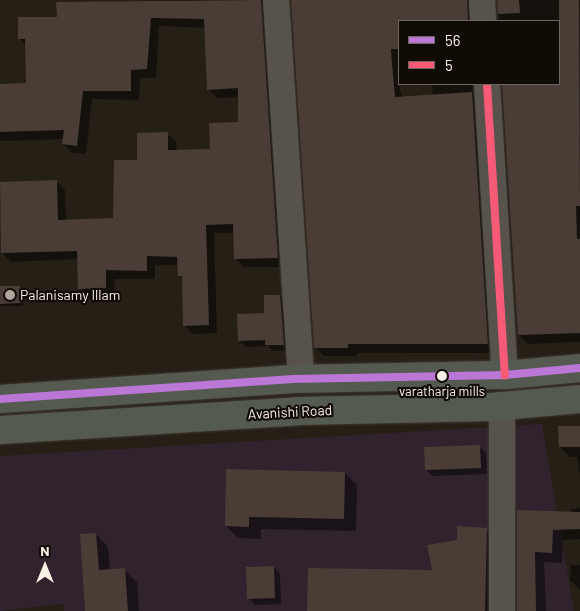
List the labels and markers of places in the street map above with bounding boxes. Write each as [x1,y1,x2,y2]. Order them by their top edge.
place label: Palanisamy Illam [20,287,120,303]
marker: Palanisamy Illam [4,289,16,301]
marker: varatharja mills [437,371,447,381]
place label: varatharja mills [399,383,485,399]

